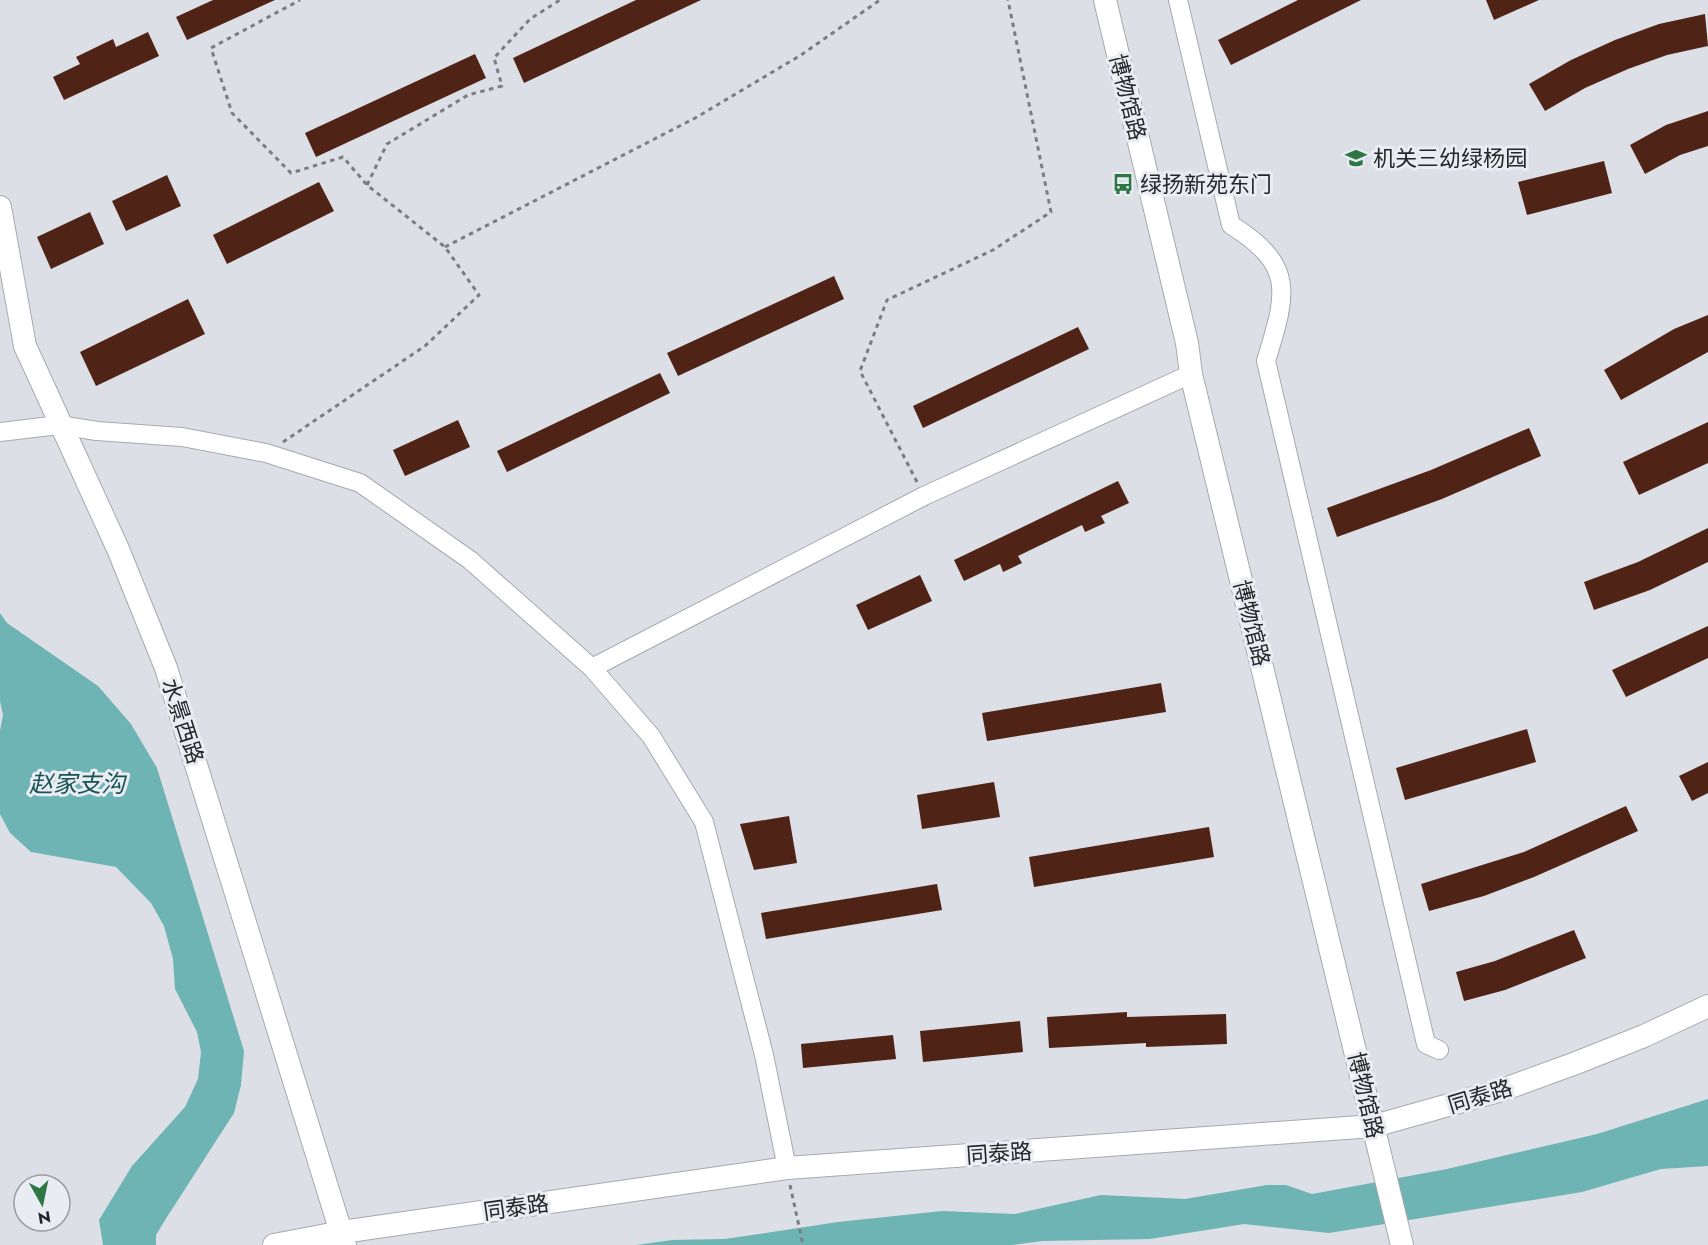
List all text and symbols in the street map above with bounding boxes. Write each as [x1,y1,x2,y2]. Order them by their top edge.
street label: 博物馆路 [1102,50,1154,144]
place label: 机关三幼绿杨园 [1373,142,1527,174]
school or university icon: 机关三幼绿杨园 [1344,146,1368,170]
place label: 绿扬新苑东门 [1140,168,1272,200]
bus stop icon: 绿扬新苑东门 [1111,172,1135,196]
street label: 博物馆路 [1226,576,1278,670]
street label: 水景西路 [154,674,212,768]
water label: 赵家支沟 [29,766,128,801]
street label: 博物馆路 [1341,1049,1391,1141]
street label: 同泰路 [1444,1071,1516,1121]
street label: 同泰路 [965,1135,1033,1171]
north arrow [12,1173,72,1233]
street label: 同泰路 [481,1187,551,1227]
text: N [36,1205,52,1230]

